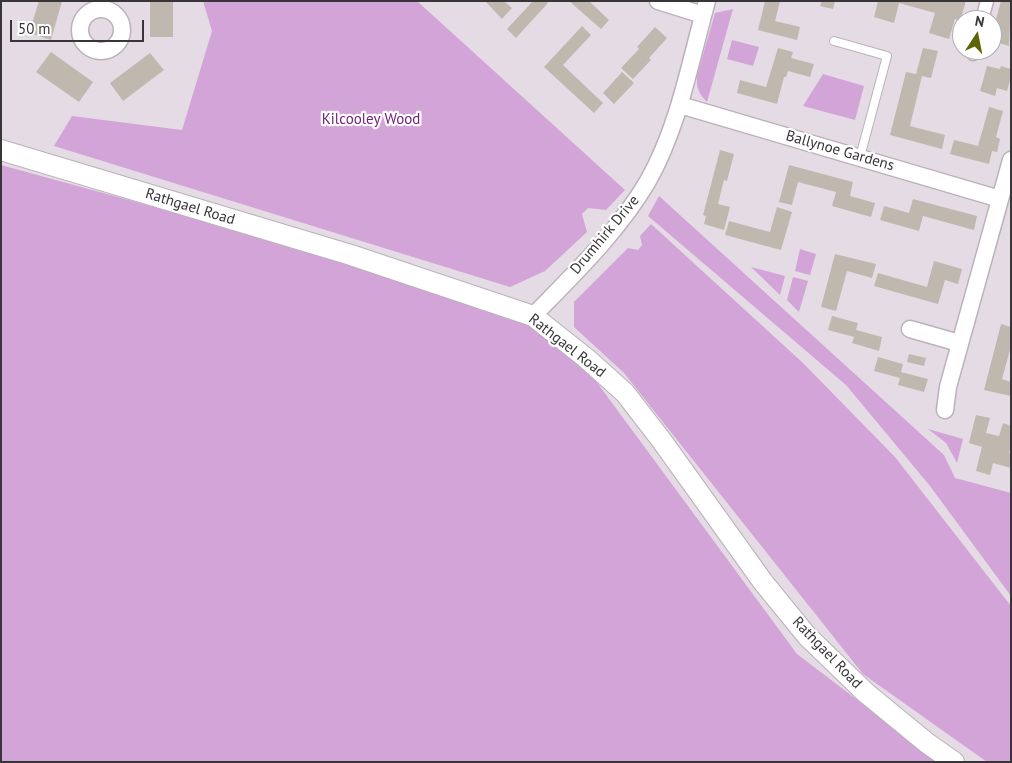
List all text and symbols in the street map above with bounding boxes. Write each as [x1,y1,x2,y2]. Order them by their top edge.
scale bar [12,10,146,42]
north arrow [952,10,1002,60]
text: N [973,12,986,31]
text: 50 m [18,19,51,38]
park label: Kilcooley Wood [322,111,420,129]
street label: Ballynoe Gardens [784,127,896,175]
street label: Rathgael Road [143,185,237,229]
street label: Drumhirk Drive [567,192,643,278]
street label: Rathgael Road [525,310,609,382]
street label: Rathgael Road [788,613,866,693]

